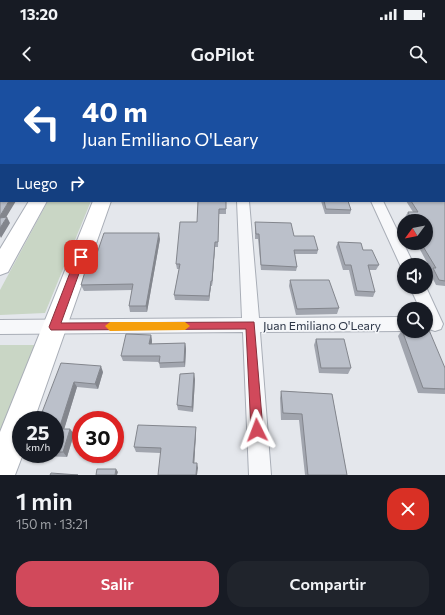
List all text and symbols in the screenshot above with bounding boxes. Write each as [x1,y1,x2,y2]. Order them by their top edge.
text: 13:20 [20,5,58,23]
icon: back [16,43,38,65]
text: GoPilot [191,43,254,65]
icon: search [407,43,429,65]
text: 40 m [82,94,148,128]
icon: left [16,96,68,148]
text: Juan Emiliano O'Leary [82,128,259,150]
icon: right [66,172,88,194]
text: Luego [16,174,58,192]
north arrow [397,214,433,250]
map controls [397,214,433,338]
pin [64,240,98,274]
icon: arrive [70,246,92,268]
button: sound [397,258,433,294]
button: search [397,302,433,338]
street label: Juan Emiliano O'Leary [263,318,381,333]
position arrow [236,409,278,451]
speed limit sign: 30 [72,411,124,463]
text: 25 [26,420,50,444]
text: km/h [26,441,50,453]
text: 1 min [16,486,73,515]
button: close [387,488,429,530]
text: 150 m · 13:21 [16,516,88,532]
button: Salir [16,561,219,607]
button: Compartir [227,561,429,607]

